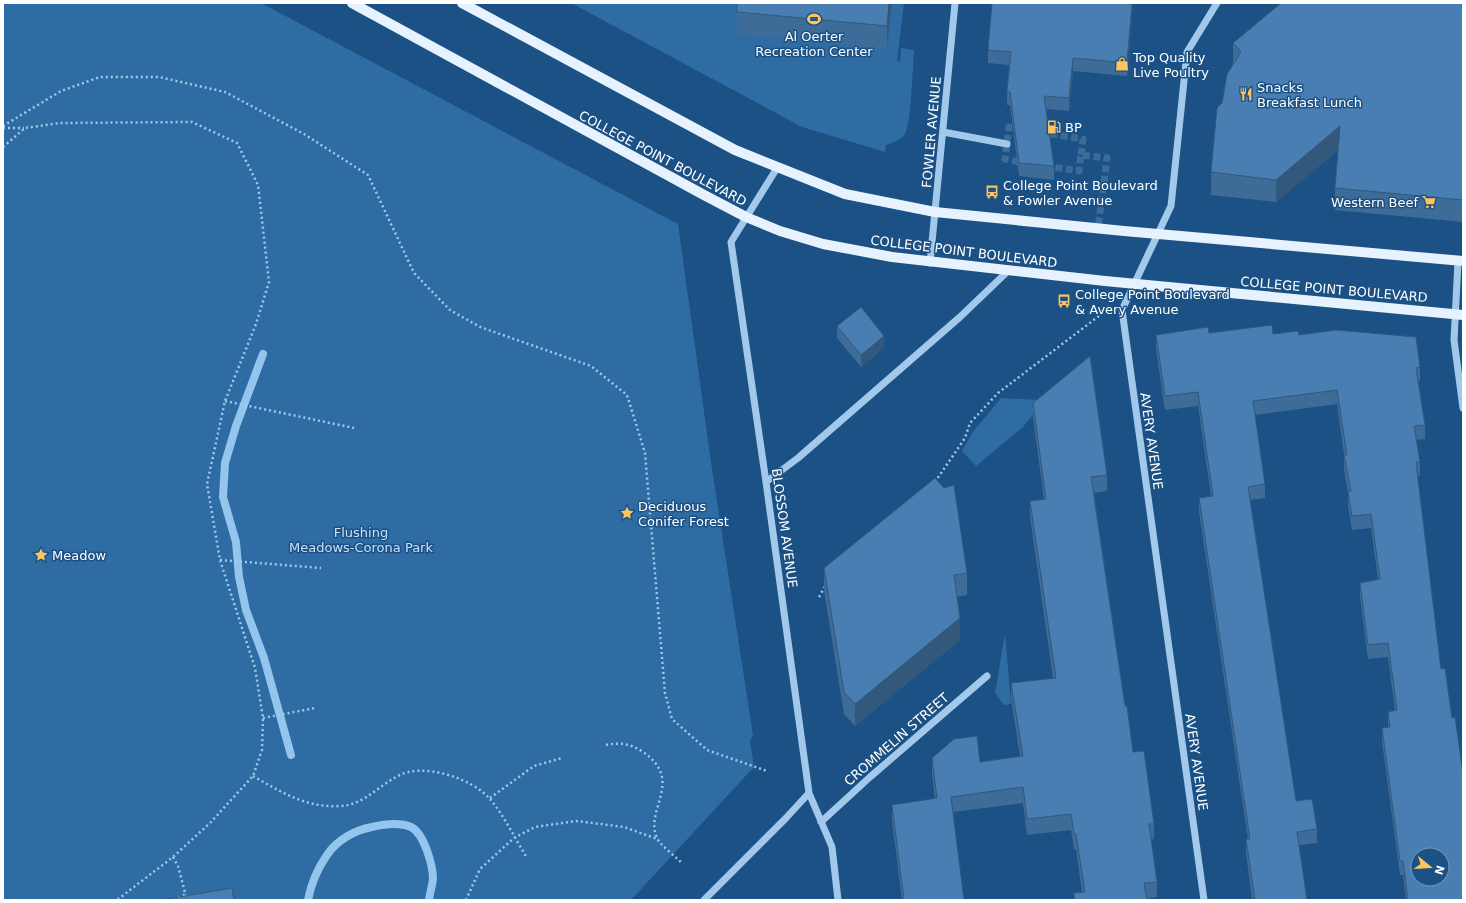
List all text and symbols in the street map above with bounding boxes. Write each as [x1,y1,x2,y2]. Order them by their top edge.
sports icon: Al Oerter Recreation Center [806,11,822,27]
place label: Al Oerter Recreation Center [755,29,873,59]
place label: Top Quality Live Poultry [1132,50,1209,80]
shop icon: Top Quality Live Poultry [1114,56,1130,72]
street label: FOWLER AVENUE [919,76,944,188]
place label: Snacks Breakfast Lunch [1257,80,1362,110]
restaurant icon: Snacks Breakfast Lunch [1238,86,1254,102]
street label: COLLEGE POINT BOULEVARD [576,108,749,209]
fuel station icon: BP [1046,119,1062,135]
place label: BP [1065,120,1082,135]
place label: College Point Boulevard & Fowler Avenue [1003,178,1158,208]
bus stop icon: College Point Boulevard & Fowler Avenue [984,184,1000,200]
supermarket icon: Western Beef [1421,194,1437,210]
place label: Western Beef [1331,195,1418,210]
street label: COLLEGE POINT BOULEVARD [870,233,1058,270]
street label: COLLEGE POINT BOULEVARD [1240,274,1428,305]
place label: College Point Boulevard & Avery Avenue [1075,287,1230,317]
bus stop icon: College Point Boulevard & Avery Avenue [1056,293,1072,309]
street label: AVERY AVENUE [1137,391,1166,491]
street label: BLOSSOM AVENUE [769,467,800,589]
place label: Deciduous Conifer Forest [638,499,729,529]
place icon: Deciduous Conifer Forest [619,505,635,521]
park label: Flushing Meadows-Corona Park [289,525,433,555]
place icon: Meadow [33,547,49,563]
place label: Meadow [52,548,106,563]
street label: CROMMELIN STREET [841,690,952,789]
street label: AVERY AVENUE [1182,712,1211,812]
north arrow [1410,847,1450,887]
text: N [1431,864,1447,876]

